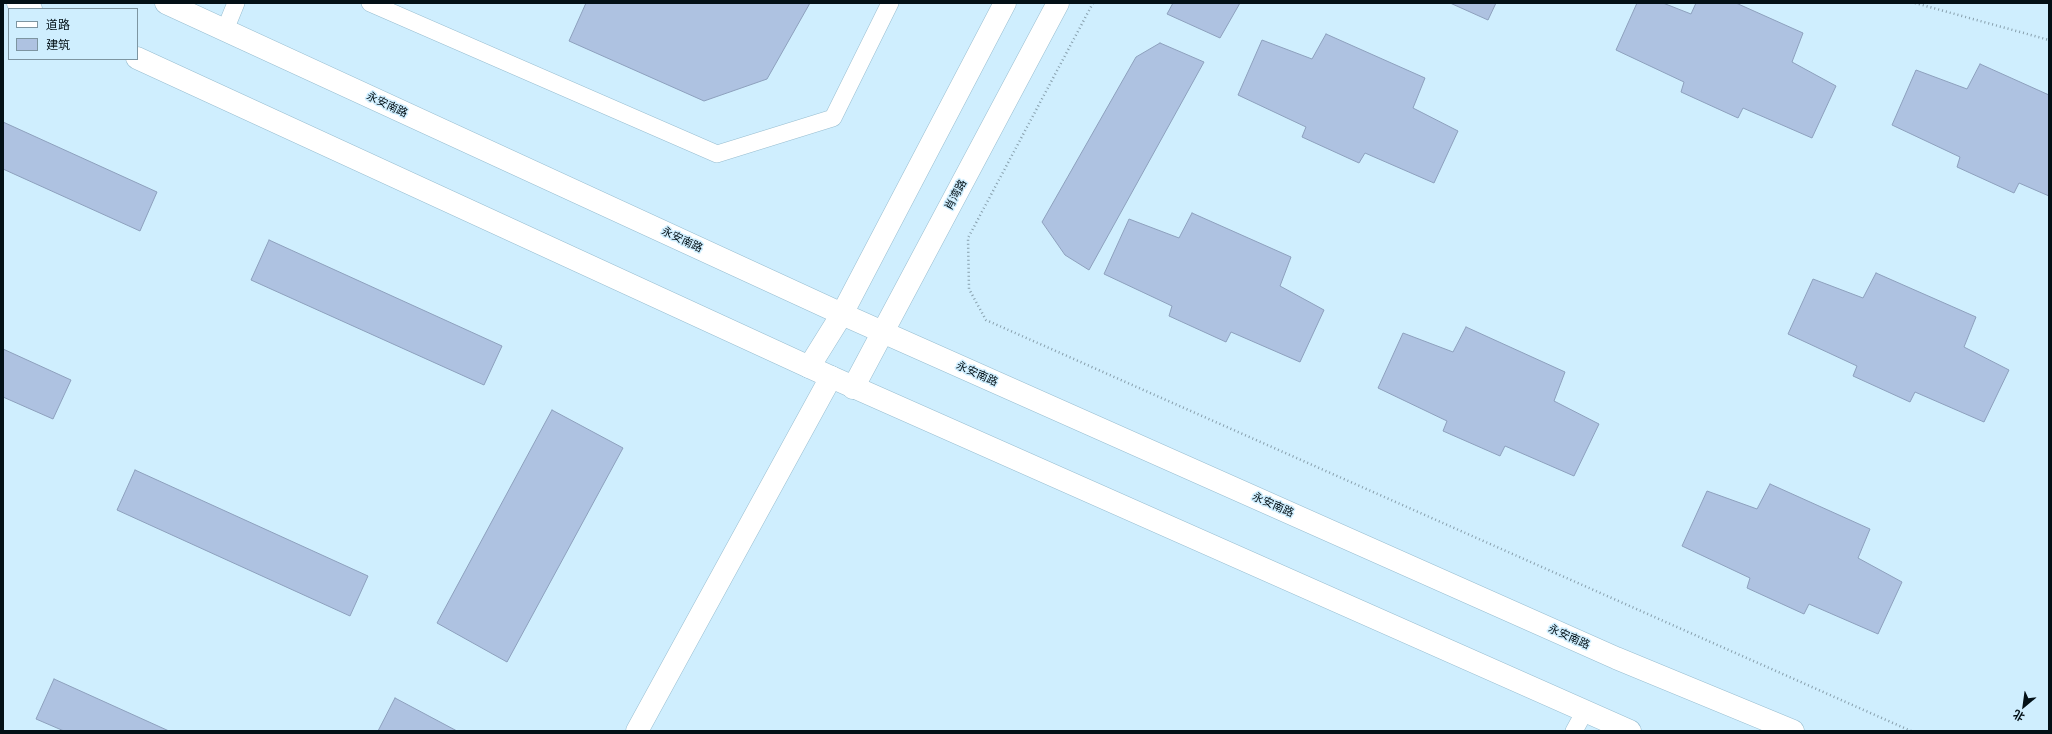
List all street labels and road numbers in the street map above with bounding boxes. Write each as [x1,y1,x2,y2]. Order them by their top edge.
street label: 永安南路 [364,90,410,120]
street label: 肖湾路 [942,177,970,213]
street label: 永安南路 [659,225,705,255]
street label: 永安南路 [954,359,1000,389]
street label: 永安南路 [1250,490,1296,520]
street label: 永安南路 [1546,622,1592,652]

